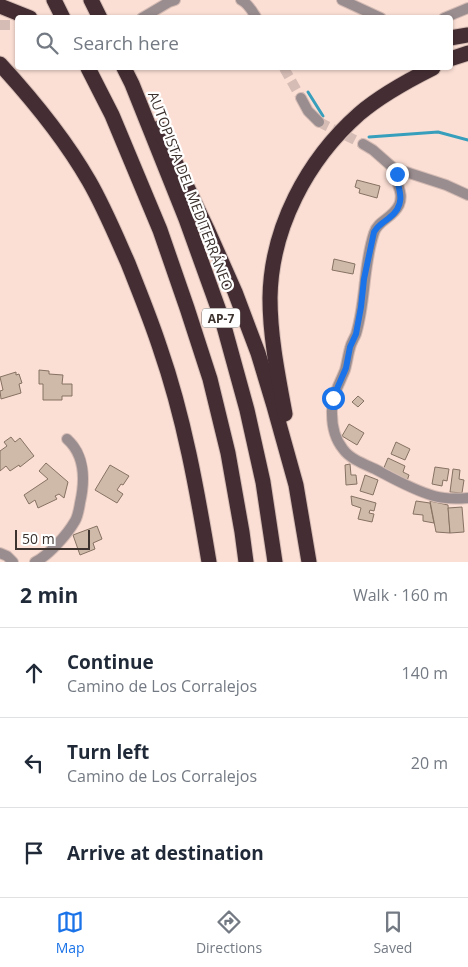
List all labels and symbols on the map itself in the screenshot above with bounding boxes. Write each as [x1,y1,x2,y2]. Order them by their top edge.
street label: AUTOPISTA DEL MEDITERRÁNEO [144,89,238,293]
route end [386,163,409,186]
road number: AP-7 [202,308,240,328]
route start [322,387,345,410]
scale bar [15,527,90,550]

